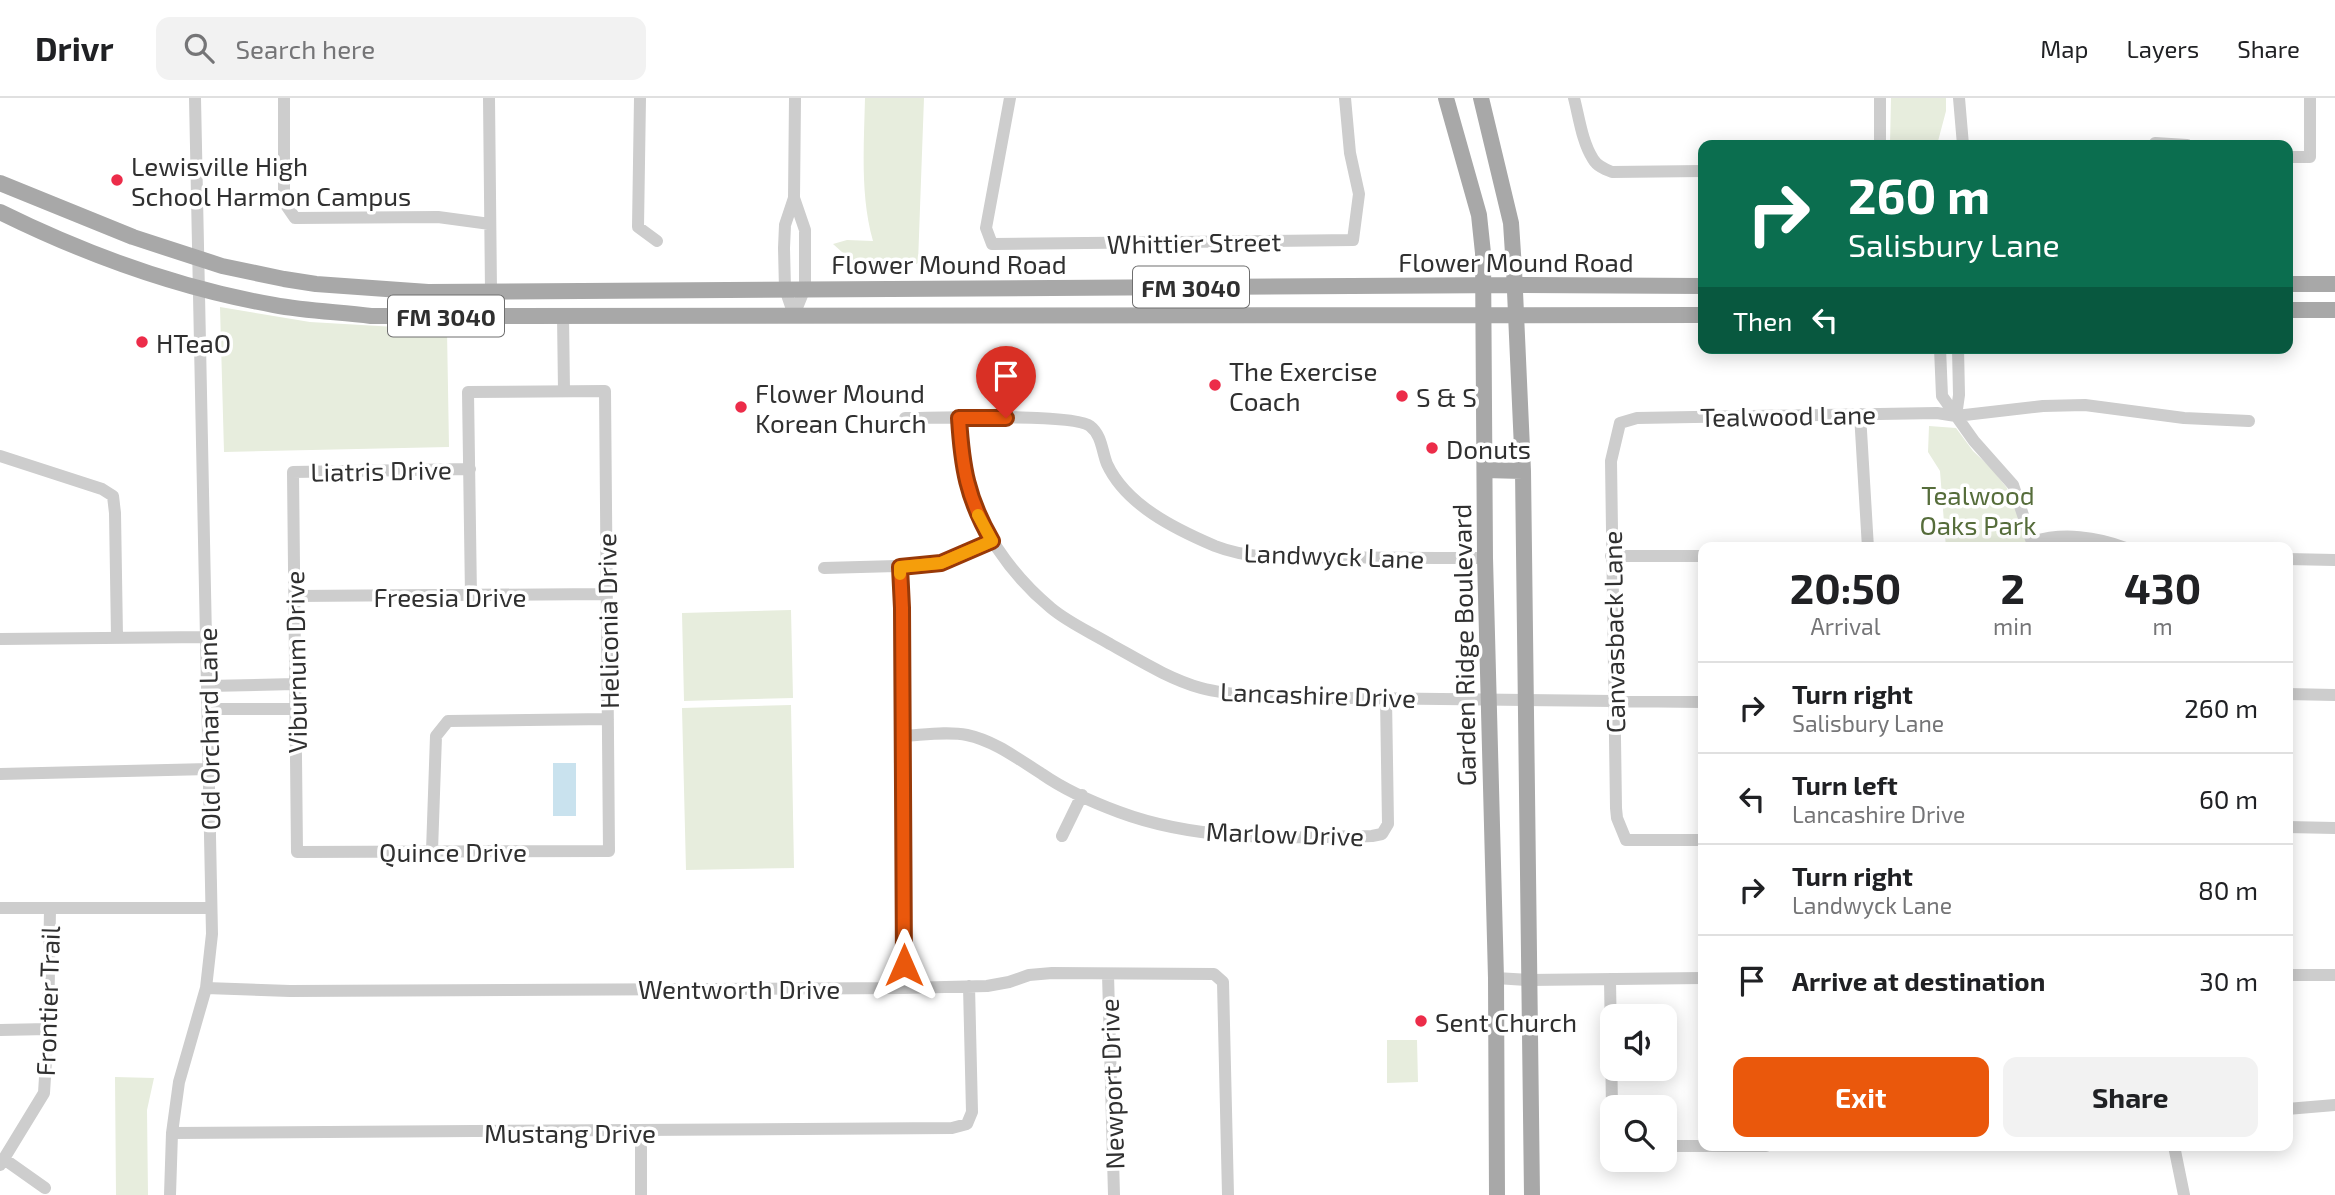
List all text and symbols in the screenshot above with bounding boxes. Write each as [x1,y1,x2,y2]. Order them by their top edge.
search box [156,17,646,80]
text: Drivr [35,28,114,68]
icon: search [180,29,218,67]
text: Search here [236,33,375,64]
text: Map [2040,34,2088,63]
text: Layers [2126,34,2199,63]
text: Share [2237,34,2300,63]
place label: Lewisville High School Harmon Campus [131,150,411,211]
text: 260 m [1848,165,1990,224]
icon: right [1733,168,1824,259]
marker: Lewisville High School Harmon Campus [109,172,125,188]
street label: Whittier Street [1107,225,1282,259]
text: Salisbury Lane [1848,225,2060,263]
street label: Flower Mound Road [1398,246,1634,277]
street label: Flower Mound Road [831,248,1067,279]
road number: FM 3040 [1133,266,1249,308]
road number: FM 3040 [388,296,504,336]
icon: left [1806,301,1844,339]
text: Then [1733,305,1792,336]
place label: HTeaO [156,327,231,358]
marker: HTeaO [134,334,150,350]
pin [976,346,1036,418]
place label: The Exercise Coach [1229,355,1377,416]
icon: arrive [987,357,1025,395]
place label: Flower Mound Korean Church [755,377,927,438]
marker: The Exercise Coach [1207,377,1223,393]
place label: S & S [1416,381,1477,412]
marker: S & S [1394,388,1410,404]
street label: Tealwood Lane [1700,398,1876,432]
marker: Flower Mound Korean Church [733,399,749,415]
place label: Donuts [1446,433,1531,464]
marker: Donuts [1424,440,1440,456]
street label: Liatris Drive [310,453,452,487]
park label: Tealwood Oaks Park [1919,479,2037,540]
street label: Garden Ridge Boulevard [1445,504,1481,786]
street label: Canvasback Lane [1596,530,1630,734]
street label: Heliconia Drive [590,533,624,709]
street label: Landwyck Lane [1243,536,1425,574]
text: 20:50 [1790,562,1901,612]
text: 2 [2000,562,2025,612]
text: 430 [2124,562,2201,612]
street label: Viburnum Drive [278,570,312,754]
street label: Freesia Drive [373,581,527,612]
text: Arrival [1811,612,1881,640]
text: min [1993,612,2032,640]
text: m [2153,612,2173,640]
street label: Old Orchard Lane [191,627,225,831]
street label: Lancashire Drive [1219,675,1417,713]
text: Turn right [1792,678,1913,709]
icon: right [1733,689,1771,727]
text: 260 m [2184,692,2258,723]
text: Salisbury Lane [1792,709,1944,737]
text: Turn left [1792,769,1898,800]
icon: left [1733,780,1771,818]
text: 60 m [2199,783,2258,814]
text: Lancashire Drive [1792,800,1965,828]
street label: Marlow Drive [1205,815,1365,851]
street label: Quince Drive [379,836,527,867]
text: Turn right [1792,860,1913,891]
icon: right [1733,871,1771,909]
text: 80 m [2198,874,2258,905]
text: Landwyck Lane [1792,891,1952,919]
street label: Frontier Trail [29,925,65,1077]
position arrow [867,928,941,1002]
icon: arrive [1733,962,1771,1000]
text: Arrive at destination [1792,965,2045,996]
text: 30 m [2199,965,2258,996]
street label: Wentworth Drive [638,973,840,1004]
street label: Newport Drive [1093,998,1129,1170]
map controls [1600,1004,1677,1172]
button: sound [1600,1004,1677,1081]
place label: Sent Church [1435,1006,1577,1037]
marker: Sent Church [1413,1013,1429,1029]
button: Exit [1733,1057,1989,1137]
button: Share [2003,1057,2258,1137]
button: search [1600,1095,1677,1172]
street label: Mustang Drive [484,1117,656,1148]

